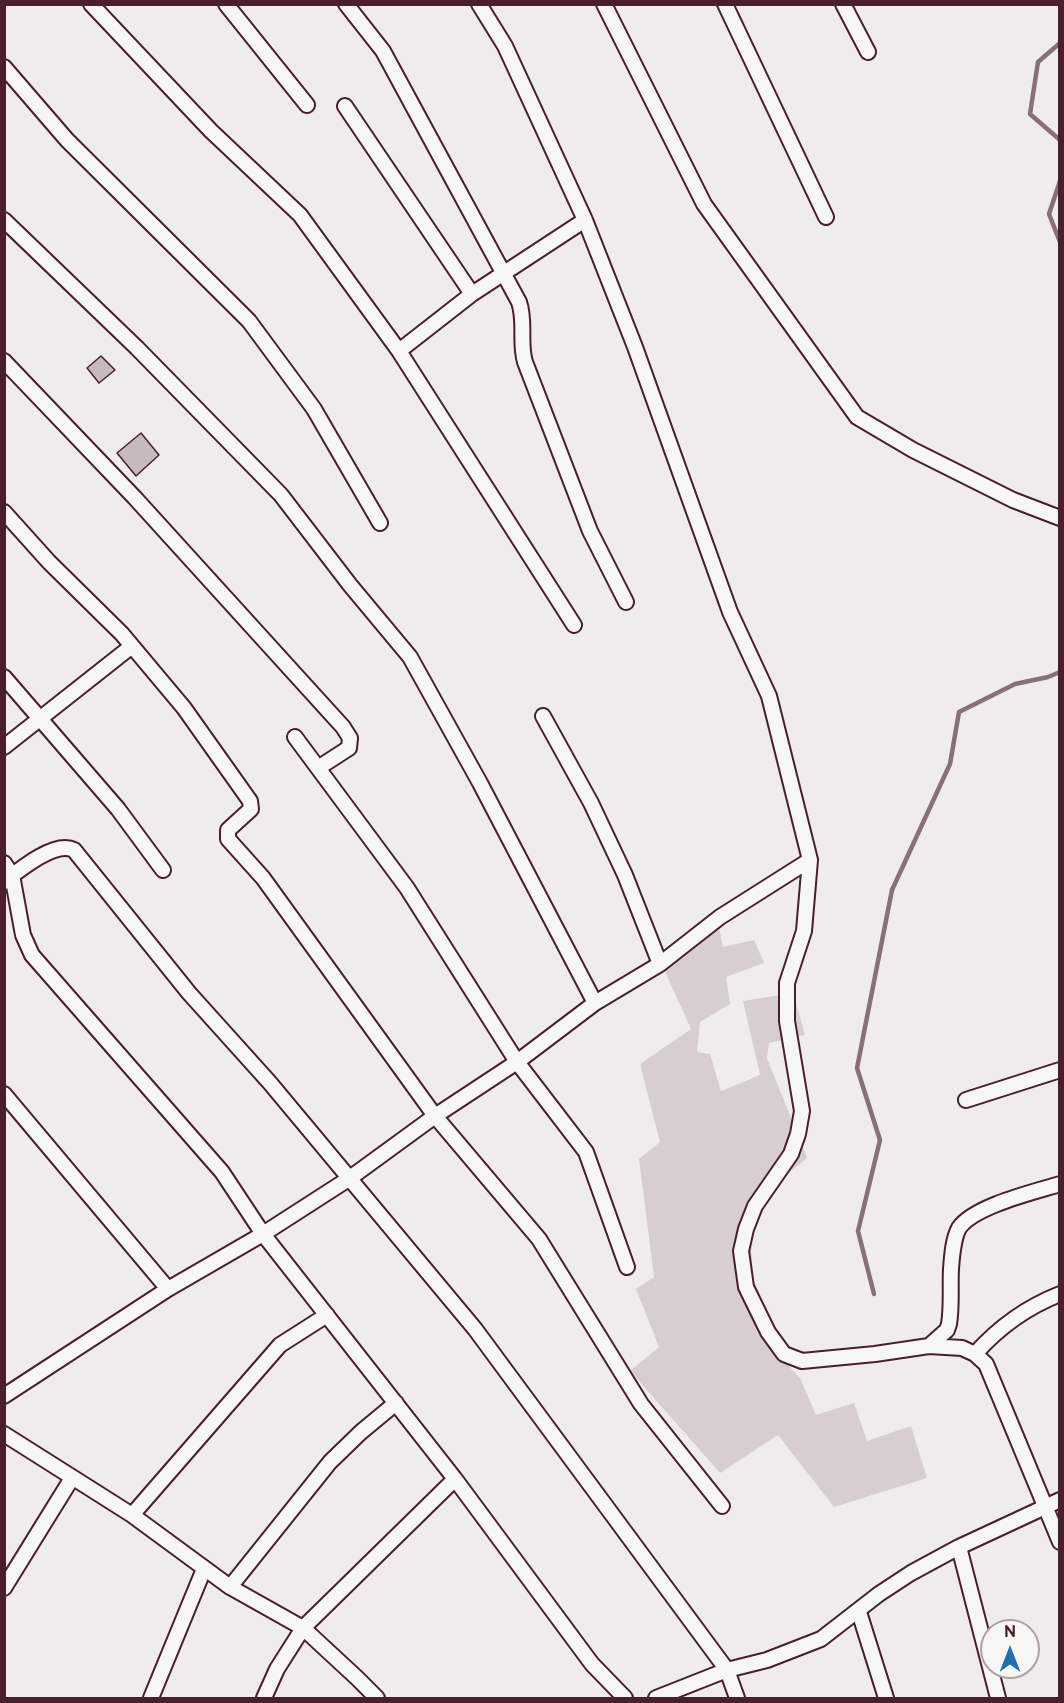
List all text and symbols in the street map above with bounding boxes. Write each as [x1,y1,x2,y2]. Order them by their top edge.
north arrow [980,1619,1040,1679]
text: N [1004,1623,1016,1642]

